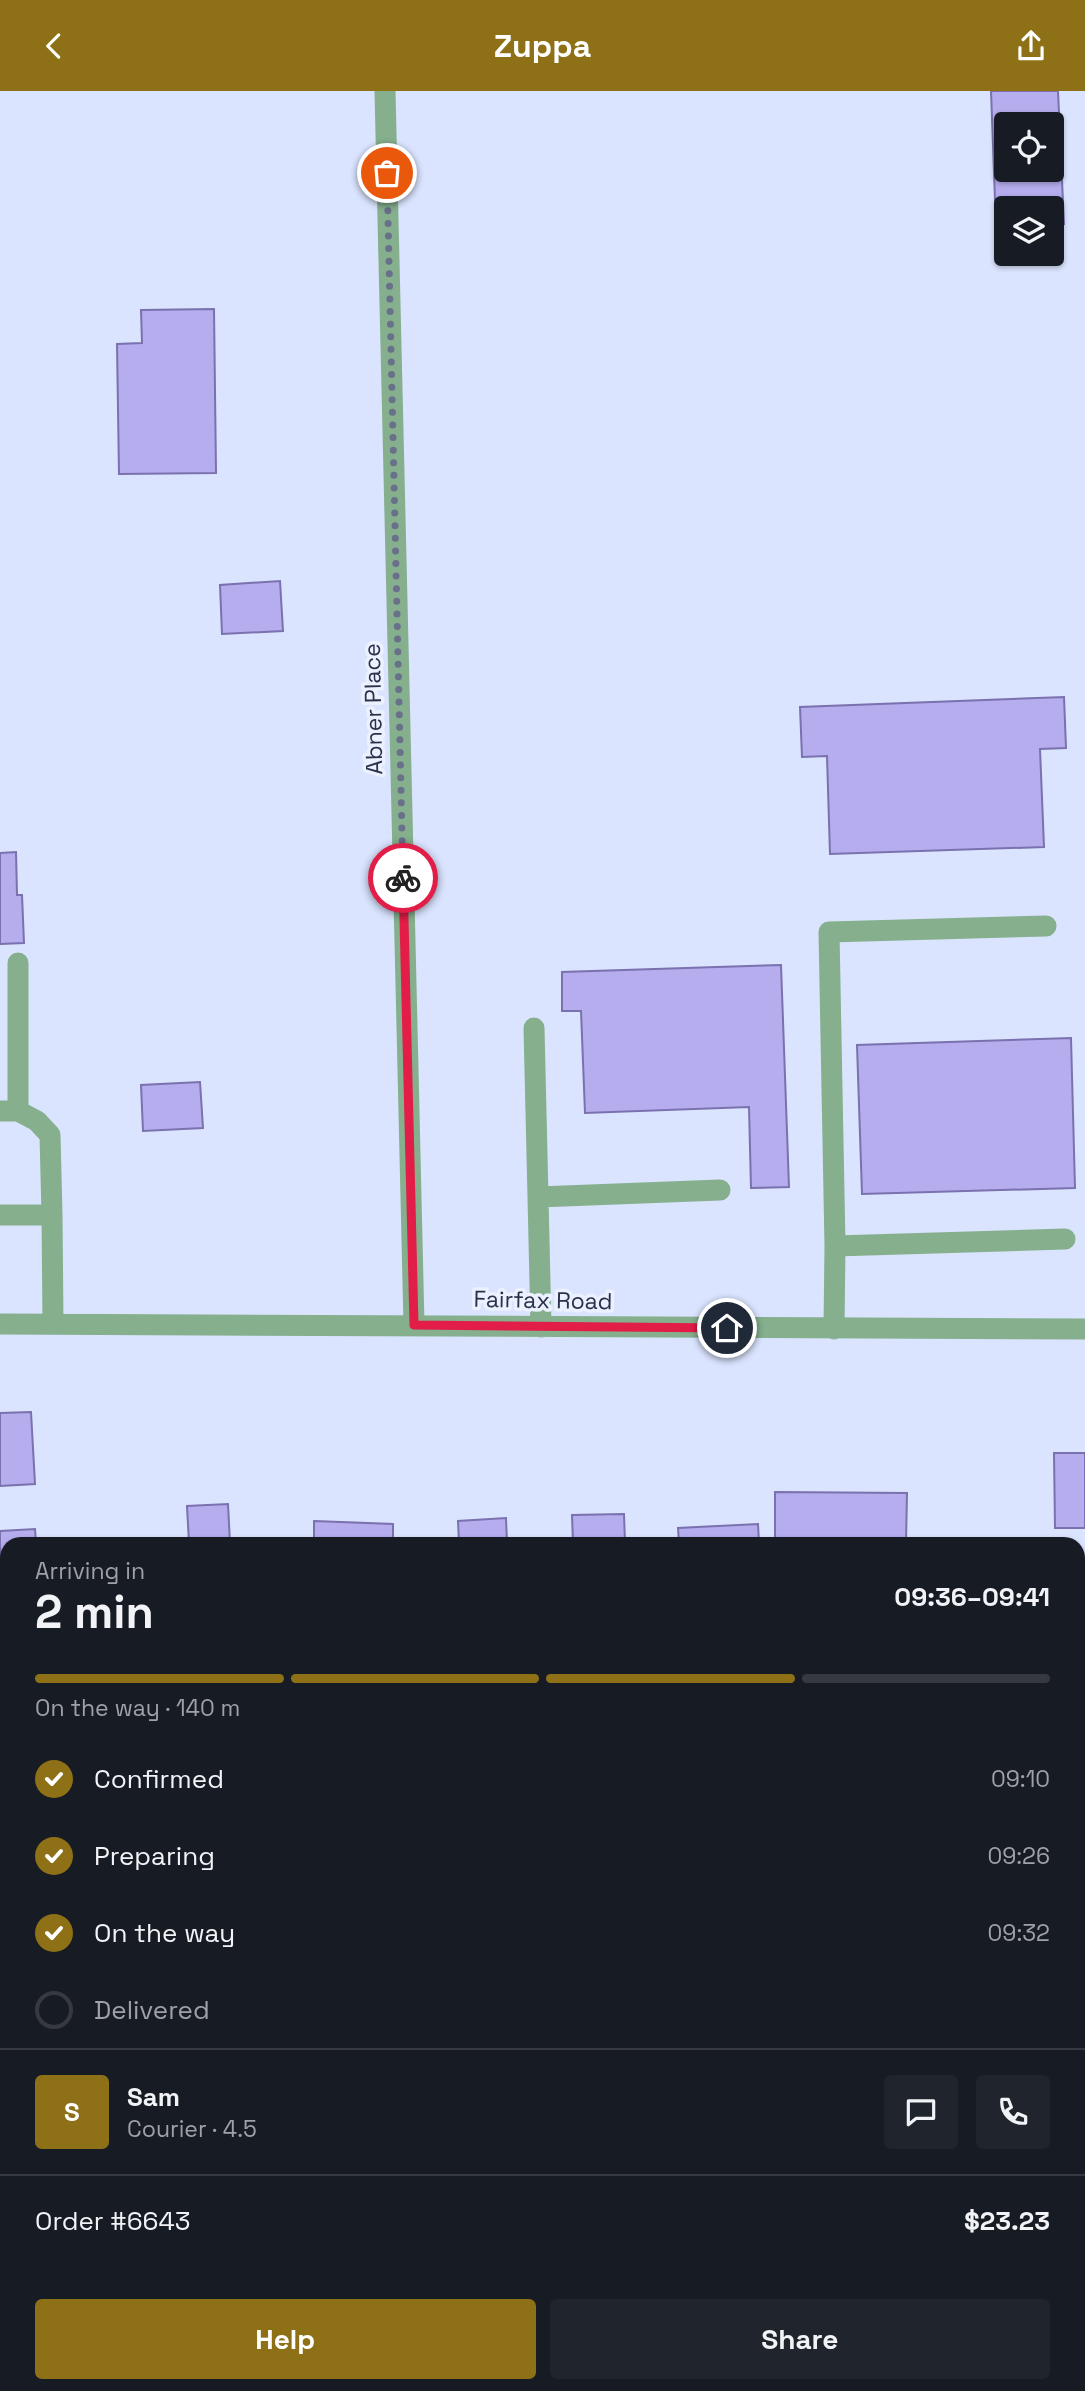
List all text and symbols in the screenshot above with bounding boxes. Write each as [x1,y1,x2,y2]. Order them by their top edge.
text: Zuppa [494,26,591,66]
icon: back [35,27,73,65]
icon: share [1012,27,1050,65]
map controls [994,112,1064,266]
button: locate [994,112,1064,182]
pin [357,143,417,203]
icon: bag [368,154,406,192]
button: layers [994,196,1064,266]
street label: Abner Place [357,643,389,775]
courier [368,843,438,913]
icon: bike [384,859,422,897]
street label: Fairfax Road [473,1284,613,1316]
pin [697,1298,757,1358]
icon: home [708,1309,746,1347]
text: Arriving in [35,1556,145,1586]
text: 09:36–09:41 [894,1580,1050,1614]
text: 2 min [35,1583,154,1641]
text: On the way · 140 m [35,1693,240,1723]
icon: check [35,1760,73,1798]
text: Confirmed [94,1762,224,1796]
text: 09:10 [991,1764,1050,1794]
icon: check [35,1837,73,1875]
text: Preparing [94,1839,215,1873]
text: 09:26 [987,1841,1050,1871]
icon: check [35,1914,73,1952]
text: On the way [94,1916,235,1950]
text: 09:32 [988,1918,1050,1948]
text: Delivered [94,1993,210,2027]
button: chat [884,2075,958,2149]
button: phone [976,2075,1050,2149]
text: Sam [127,2080,180,2114]
text: S [64,2095,80,2129]
text: Courier · 4.5 [127,2114,257,2144]
text: Order #6643 [35,2204,190,2238]
text: $23.23 [964,2204,1050,2238]
button: Help [35,2299,536,2379]
button: Share [550,2299,1050,2379]

